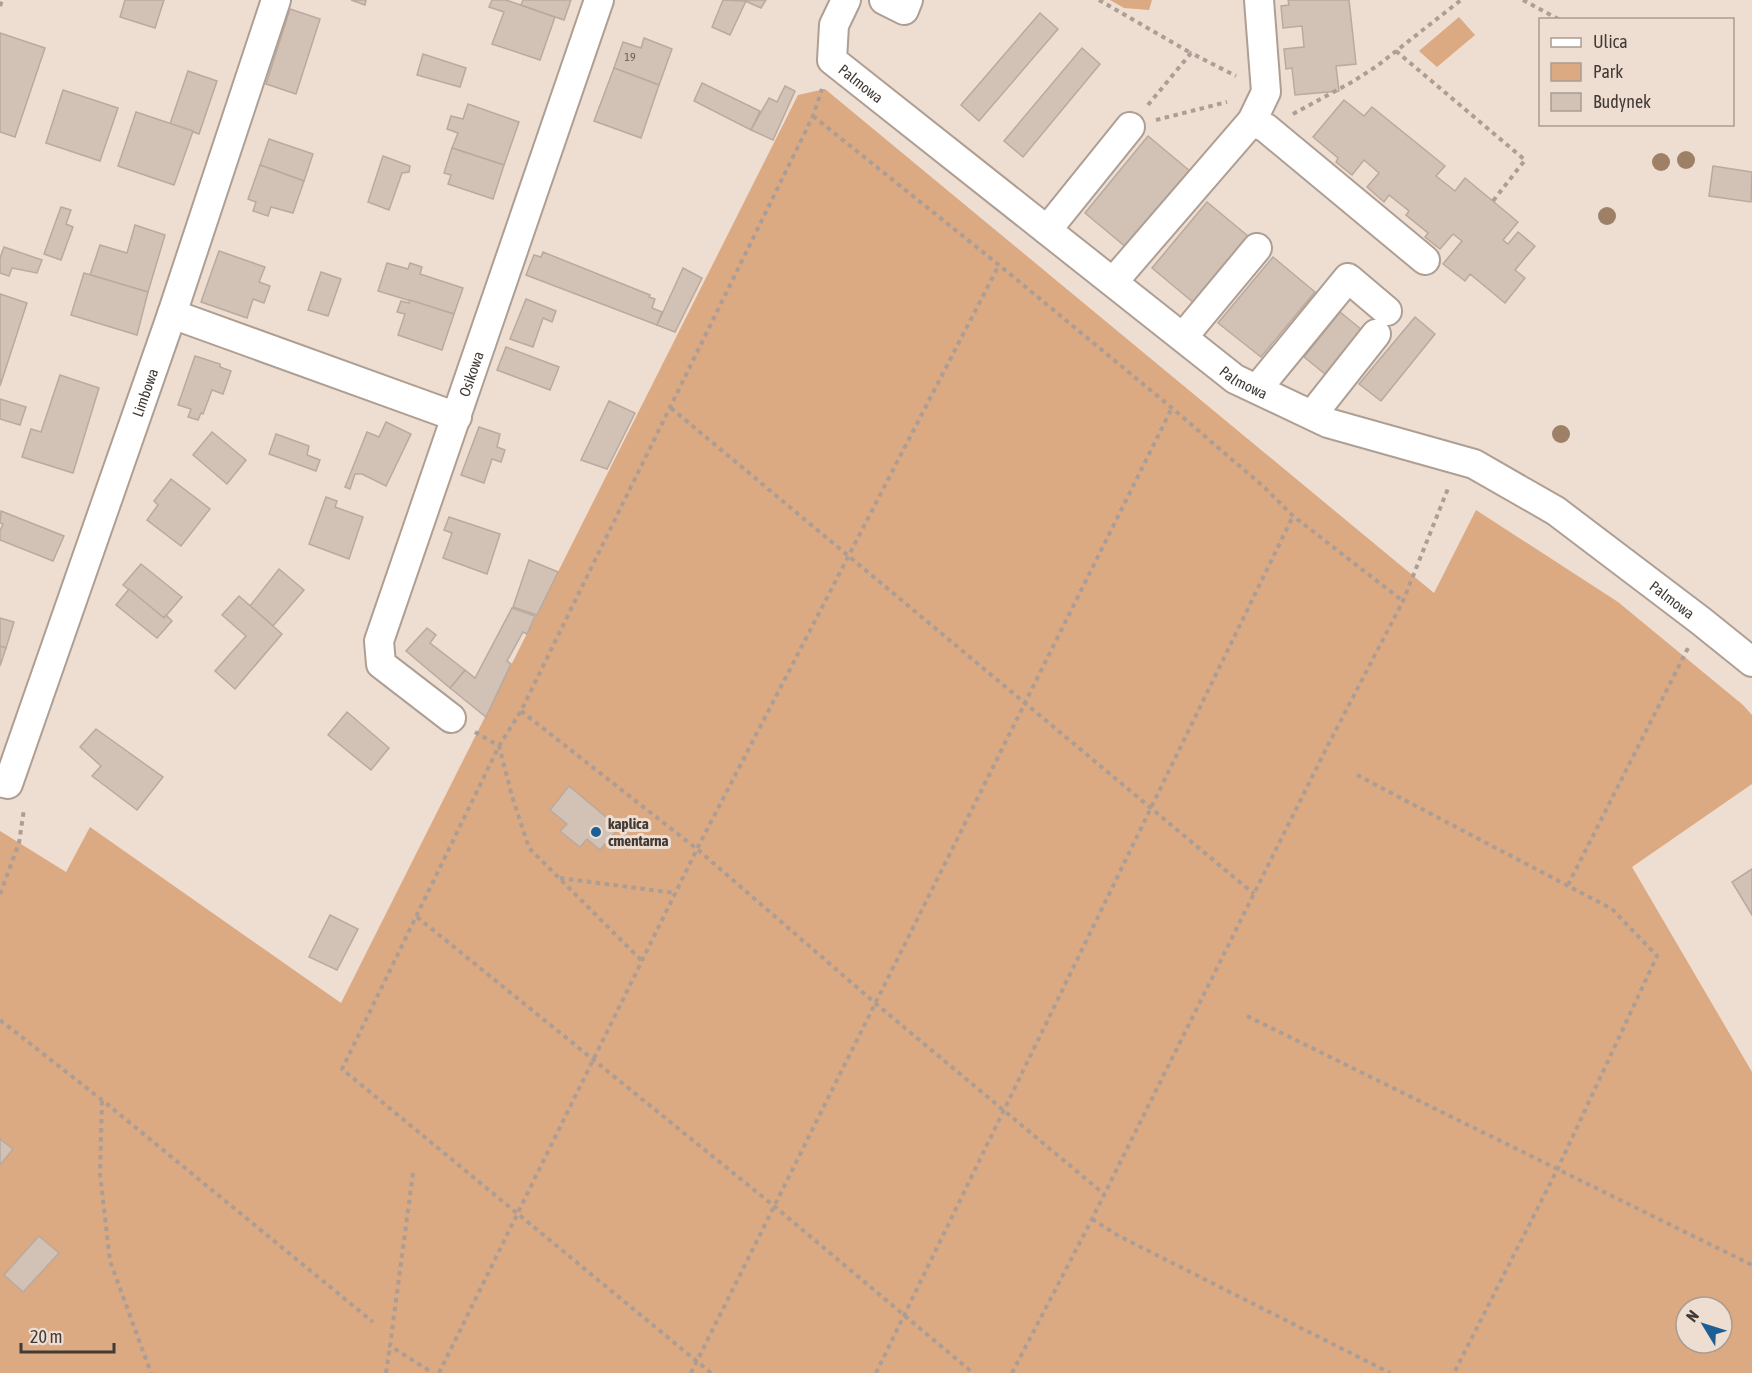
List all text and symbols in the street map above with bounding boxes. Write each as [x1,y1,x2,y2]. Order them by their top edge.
legend [1539,18,1734,126]
text: Ulica [1593,31,1628,52]
house number: 19 [624,50,636,64]
street label: Palmowa [836,60,887,106]
text: Park [1593,61,1623,82]
text: Budynek [1593,91,1651,112]
street label: Osikowa [455,349,486,399]
street label: Palmowa [1217,362,1270,402]
street label: Limbowa [128,366,161,419]
street label: Palmowa [1647,577,1698,622]
place label: kaplica cmentarna [608,815,668,849]
marker: kaplica cmentarna [589,825,603,839]
north arrow [1674,1295,1734,1355]
text: N [1682,1306,1702,1325]
scale bar [21,1316,114,1354]
text: 20 m [30,1326,62,1347]

